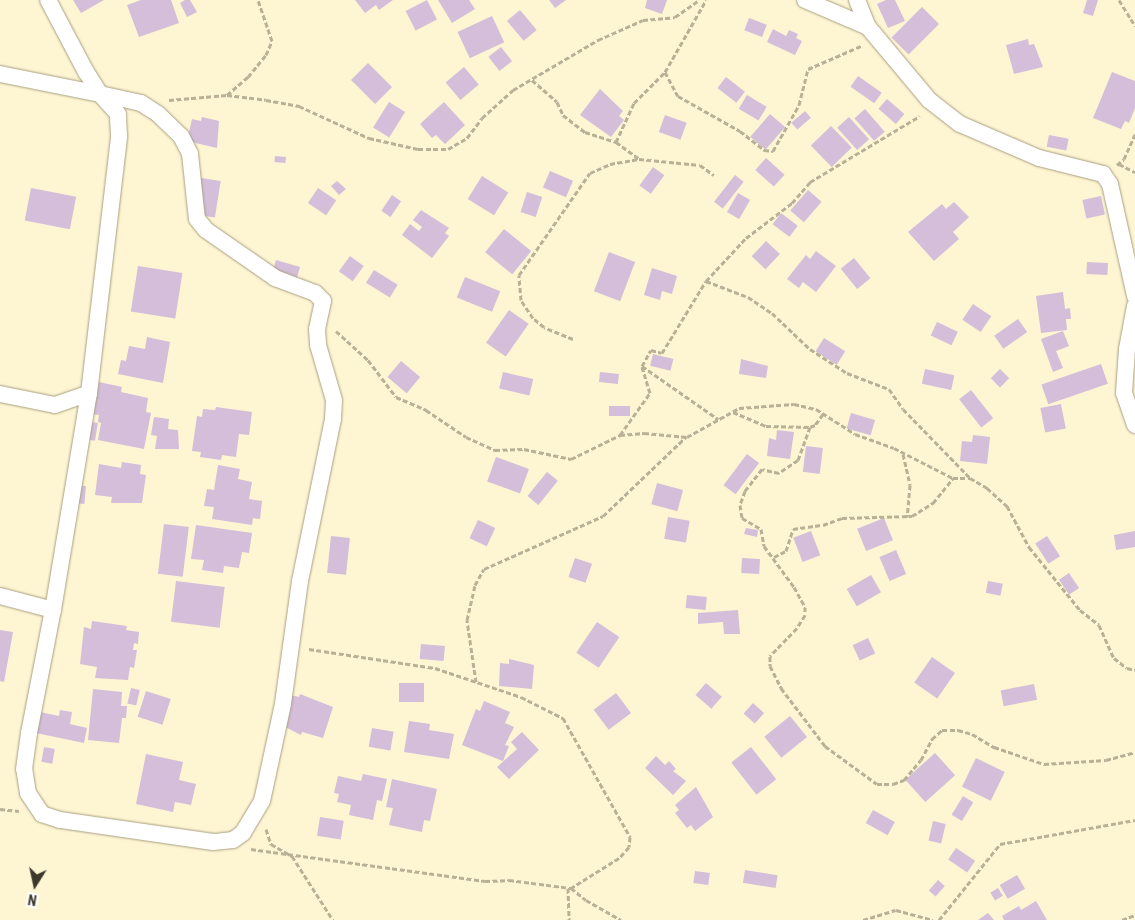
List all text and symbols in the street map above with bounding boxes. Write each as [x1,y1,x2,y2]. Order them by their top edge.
north arrow [10,860,60,910]
text: N [27,891,38,908]

